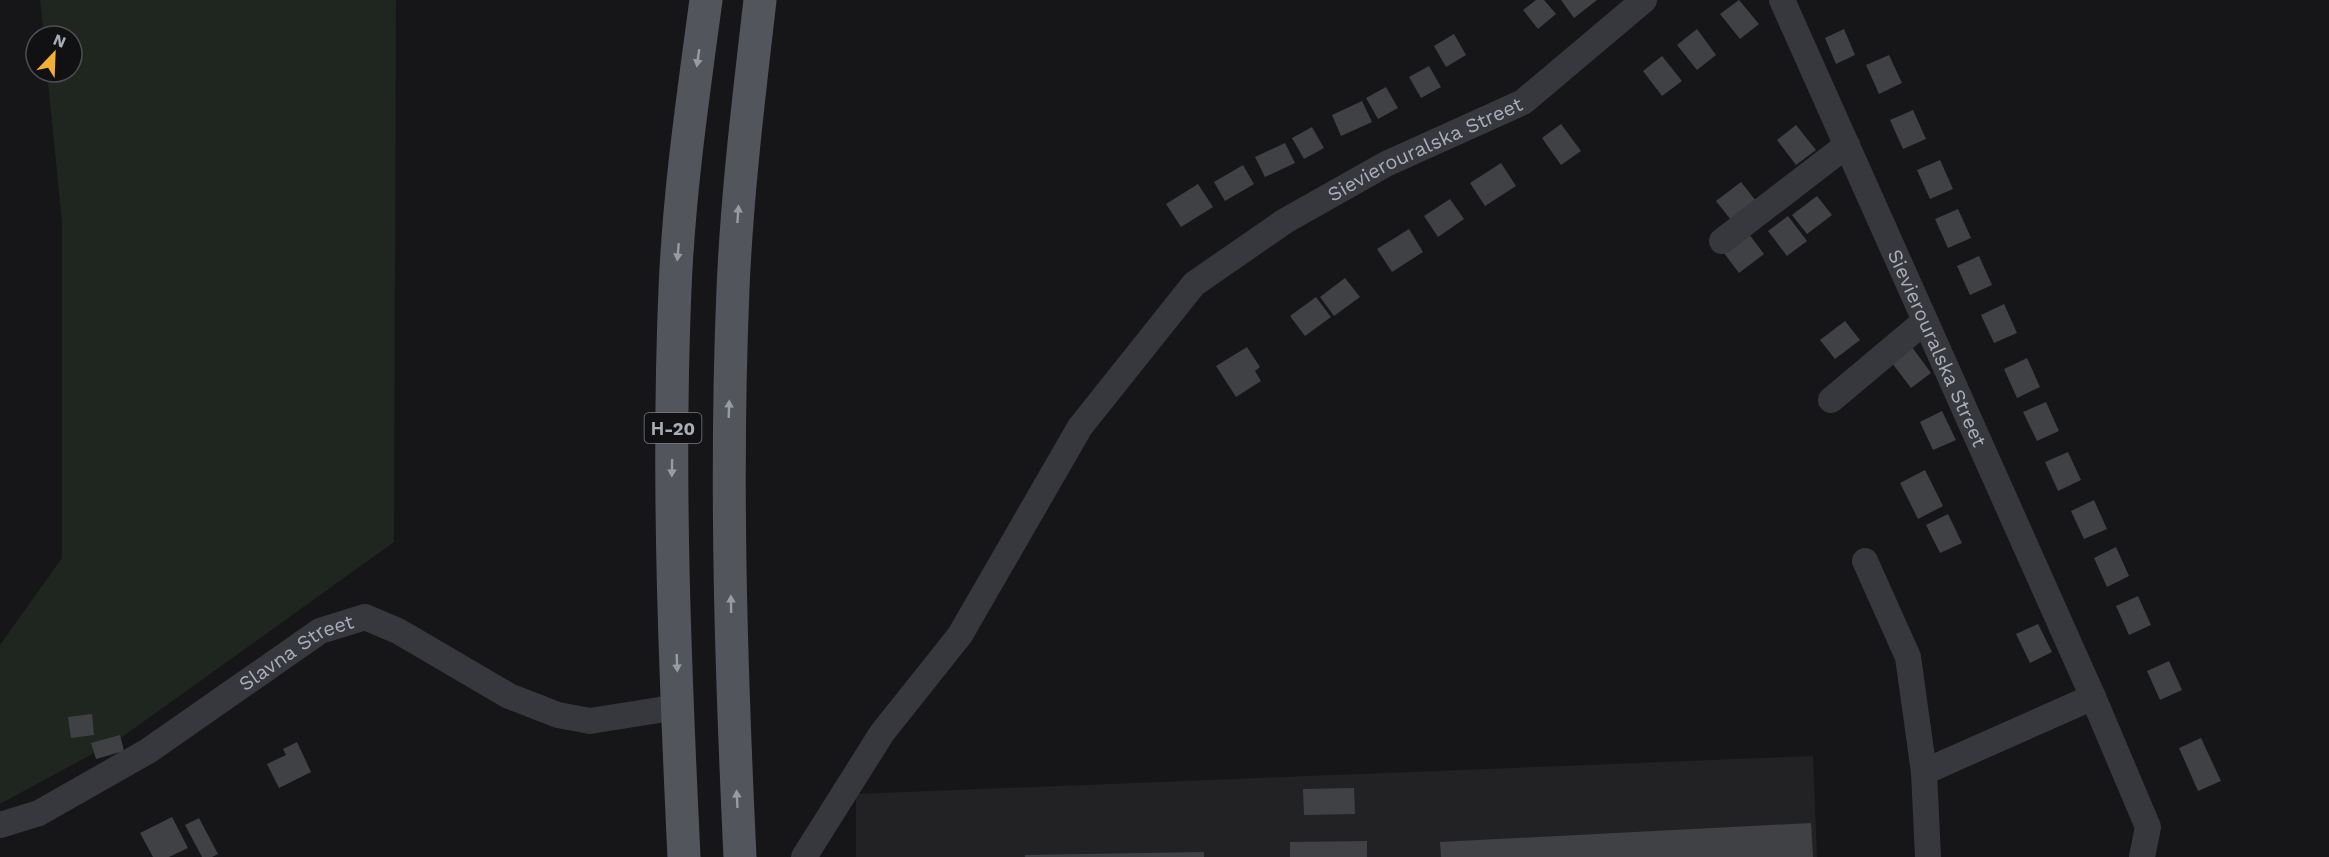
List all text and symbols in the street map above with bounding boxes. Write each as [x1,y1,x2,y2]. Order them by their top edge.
north arrow [24,24,84,84]
text: N [50,30,69,52]
one-way arrow [693,49,702,68]
street label: Sievierouralska Street [1323,92,1527,207]
one-way arrow [734,204,743,223]
one-way arrow [673,242,683,261]
street label: Sievierouralska Street [1883,245,1992,451]
one-way arrow [725,399,734,418]
road number: Н-20 [644,413,702,443]
one-way arrow [667,458,677,477]
one-way arrow [726,594,736,613]
street label: Slavna Street [234,609,357,696]
one-way arrow [672,653,682,672]
one-way arrow [733,789,742,808]

